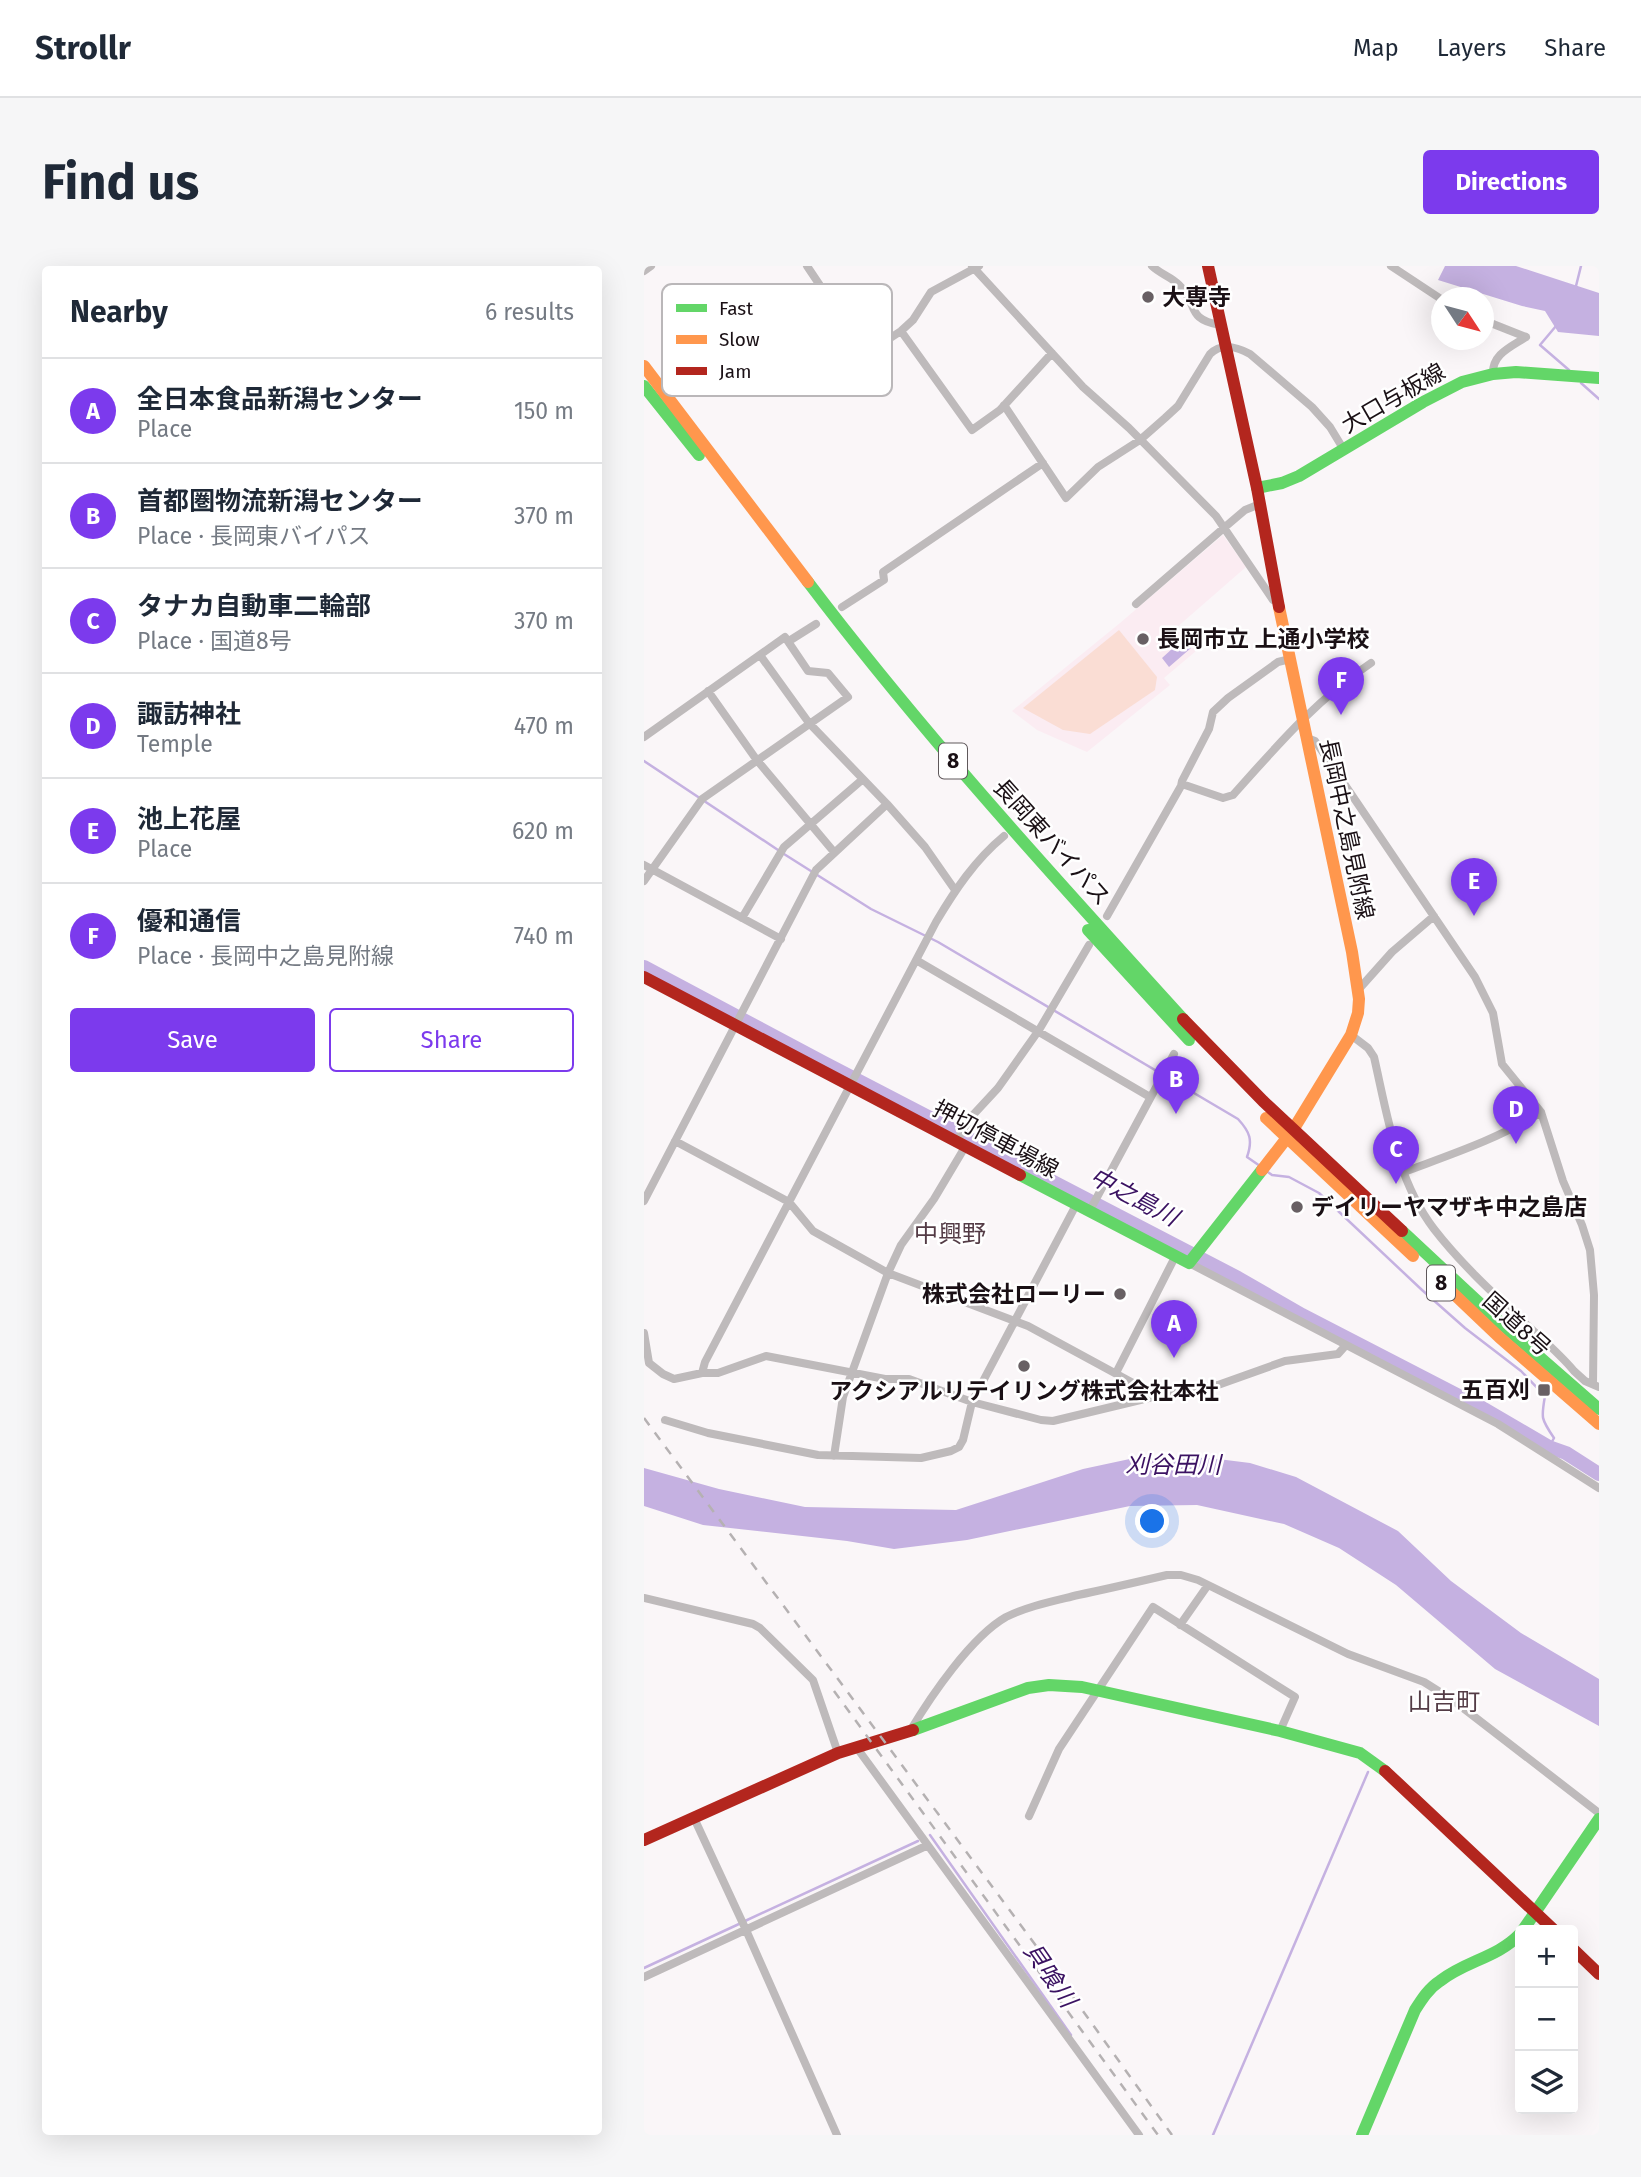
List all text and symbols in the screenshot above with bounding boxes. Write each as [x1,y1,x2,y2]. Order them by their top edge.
text: Strollr [35,28,131,68]
text: Map [1353,34,1399,62]
text: Layers [1437,34,1506,62]
text: Share [1544,34,1606,62]
button: Directions [1423,150,1599,214]
text: Find us [42,153,199,212]
place label: 大専寺 [1162,283,1231,311]
legend [662,284,892,396]
north arrow [1431,287,1494,350]
marker: 大専寺 [1140,289,1156,305]
text: Nearby [70,294,168,330]
text: Fast [719,297,753,320]
text: 6 results [485,298,574,326]
text: Slow [719,328,760,351]
street label: 大口与板線 [1336,357,1450,439]
text: Jam [719,360,751,383]
text: 全日本食品新潟センター [137,384,423,415]
text: A [86,397,100,425]
text: 150 m [514,397,574,425]
text: Place [137,415,192,443]
text: 首都圏物流新潟センター [137,486,423,517]
text: B [86,502,100,530]
text: 370 m [514,502,574,530]
text: Place · 長岡東バイパス [137,522,371,550]
text: タナカ自動車二輪部 [137,591,371,622]
text: C [86,607,100,635]
text: 370 m [514,607,574,635]
place label: 長岡市立 上通小学校 [1157,625,1369,653]
text: Place · 国道8号 [137,627,292,655]
marker: 長岡市立 上通小学校 [1135,631,1151,647]
pin: F [1318,657,1364,715]
text: 諏訪神社 [137,699,241,730]
text: D [86,712,100,740]
text: 470 m [514,712,574,740]
text: Temple [137,730,213,758]
street label: 長岡中之島見附線 [1314,736,1380,922]
road number: 8 [939,743,967,778]
street label: 長岡東バイパス [988,773,1116,911]
text: 池上花屋 [137,804,241,835]
text: E [87,817,99,845]
text: 620 m [512,817,574,845]
text: Place [137,835,192,863]
pin: E [1451,858,1497,916]
text: 優和通信 [137,906,241,937]
text: F [87,922,99,950]
text: 740 m [514,922,574,950]
text: Place · 長岡中之島見附線 [137,942,394,970]
button: Save [70,1008,315,1072]
button: Share [329,1008,574,1072]
pin: B [1153,1056,1199,1114]
pin: D [1493,1086,1539,1144]
street label: 押切停車場線 [929,1094,1063,1184]
pin: C [1373,1126,1419,1184]
water label: 中之島川 [1085,1162,1186,1233]
place label: デイリーヤマザキ中之島店 [1311,1193,1587,1221]
marker: デイリーヤマザキ中之島店 [1289,1199,1305,1215]
district label: 中興野 [914,1220,986,1248]
road number: 8 [1427,1266,1455,1300]
place label: 株式会社ローリー [922,1280,1106,1308]
marker: 株式会社ローリー [1112,1286,1128,1302]
street label: 国道8号 [1477,1286,1557,1362]
pin: A [1151,1300,1197,1358]
marker: アクシアルリテイリング株式会社本社 [1016,1358,1032,1374]
place label: 五百刈 [1461,1376,1530,1404]
place label: アクシアルリテイリング株式会社本社 [829,1377,1219,1405]
marker: 五百刈 [1536,1382,1552,1398]
water label: 刈谷田川 [1125,1451,1224,1479]
your location [1135,1504,1169,1538]
district label: 山吉町 [1408,1688,1480,1716]
map controls [1515,1925,1578,2114]
button: + [1515,1925,1578,1988]
water label: 貝喰川 [1018,1937,1084,2015]
button: − [1515,1988,1578,2051]
button: layers [1515,2051,1578,2114]

